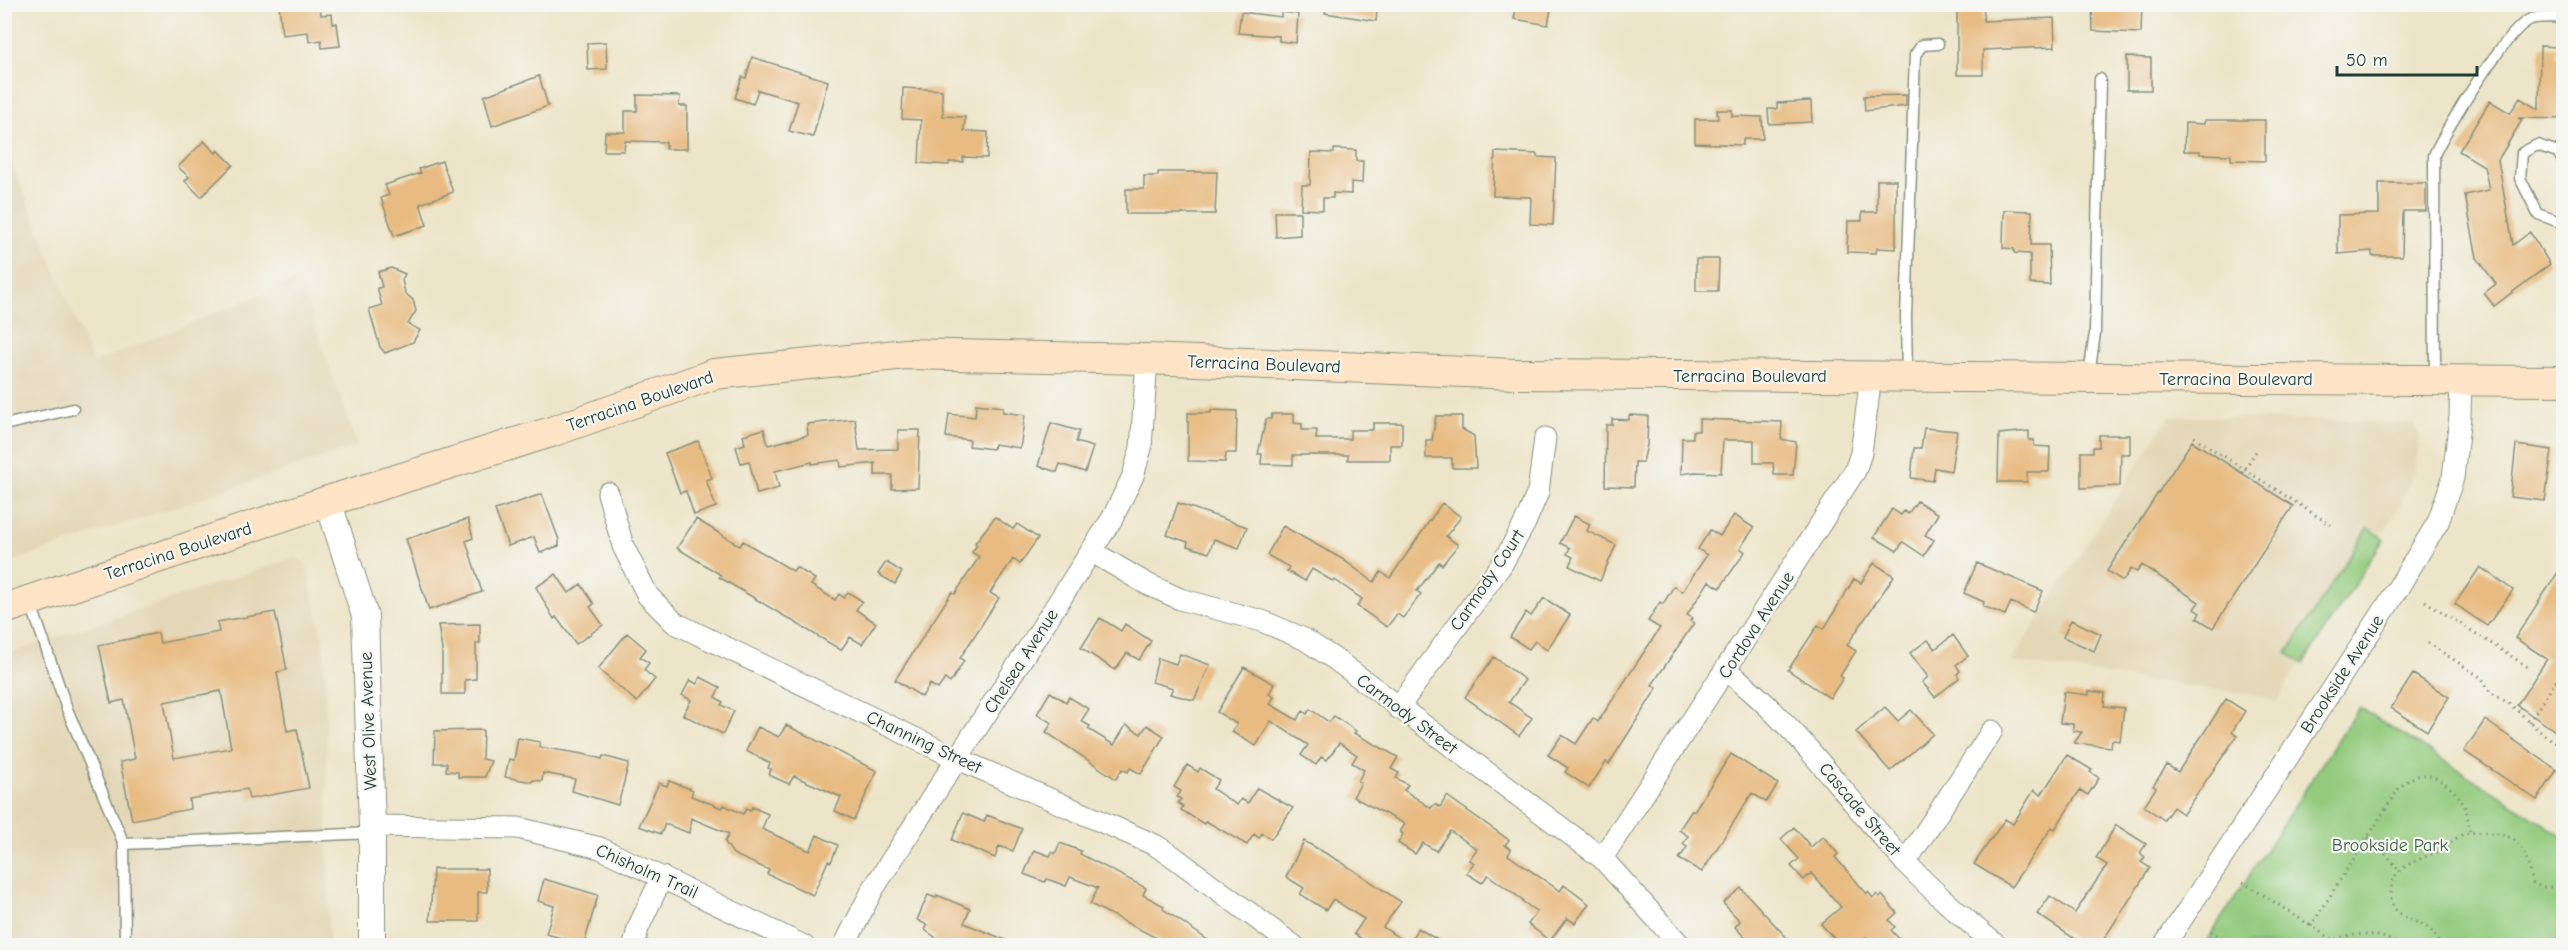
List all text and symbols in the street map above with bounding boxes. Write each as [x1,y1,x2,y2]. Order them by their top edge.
scale bar [2337,39,2476,77]
text: 50 m [2346,50,2388,71]
street label: Terracina Boulevard [1187,351,1341,378]
street label: Terracina Boulevard [1673,366,1827,387]
street label: Terracina Boulevard [564,367,716,436]
street label: Terracina Boulevard [2159,369,2313,390]
street label: Terracina Boulevard [102,518,254,585]
street label: Carmody Court [1446,525,1529,635]
street label: Cordova Avenue [1714,568,1799,683]
street label: Chelsea Avenue [980,605,1063,717]
street label: Brookside Avenue [2296,611,2388,737]
street label: West Olive Avenue [356,651,381,791]
street label: Carmody Street [1352,670,1462,760]
street label: Channing Street [863,707,985,779]
street label: Cascade Street [1814,758,1905,861]
park label: Brookside Park [2332,835,2448,856]
street label: Chisholm Trail [592,840,701,903]

